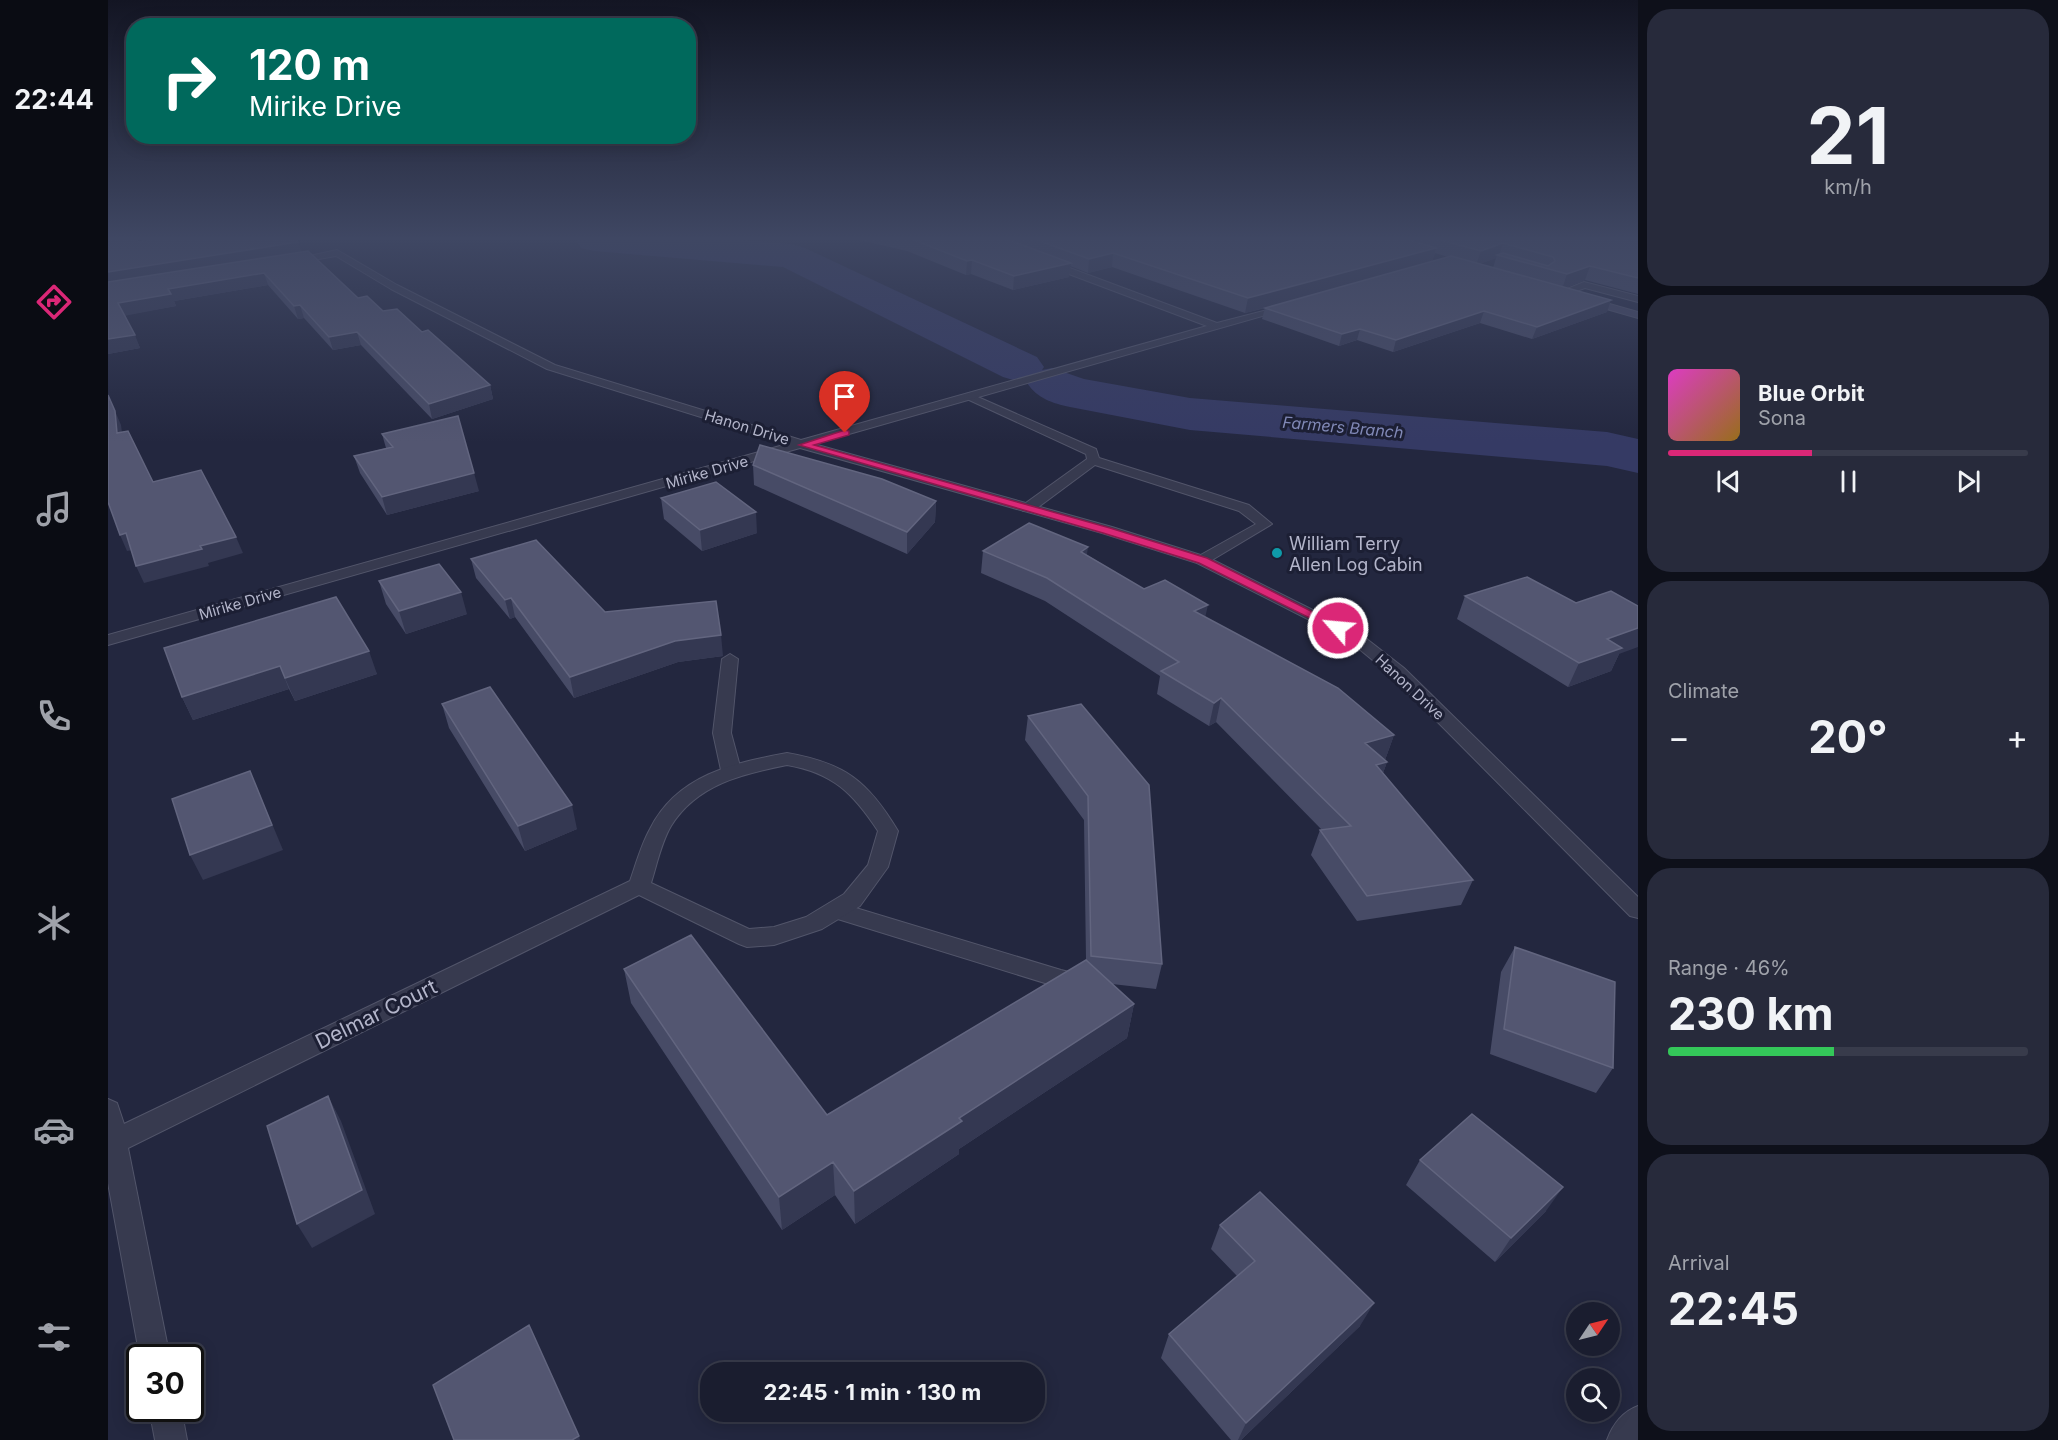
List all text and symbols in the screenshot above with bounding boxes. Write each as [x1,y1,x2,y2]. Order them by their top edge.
text: 120 m [249,39,370,90]
icon: right [150,42,228,120]
text: 22:44 [14,83,94,116]
text: 21 [1807,88,1889,183]
text: Mirike Drive [249,90,402,123]
text: km/h [1824,175,1872,199]
icon: directions [33,281,75,323]
pin [819,371,870,433]
icon: arrive [828,380,861,413]
text: Blue Orbit [1758,380,1865,406]
street label: Hanon Drive [702,405,792,449]
text: Sona [1758,406,1806,430]
water label: Farmers Branch [1282,412,1404,442]
street label: Mirike Drive [664,451,750,493]
icon: previous [1712,465,1745,498]
icon: pause [1832,465,1865,498]
icon: next [1952,465,1985,498]
icon: music [33,488,75,530]
place label: William Terry Allen Log Cabin [1289,533,1423,575]
marker: William Terry Allen Log Cabin [1270,546,1284,560]
street label: Mirike Drive [197,582,283,624]
position arrow [1306,596,1370,660]
street label: Hanon Drive [1371,650,1449,724]
text: Climate [1668,679,1739,703]
icon: phone [33,695,75,737]
text: 20° [1808,709,1888,764]
text: − [1668,717,1690,757]
text: + [2006,717,2028,757]
icon: climate [33,902,75,944]
text: Range · 46% [1668,956,1790,980]
street label: Delmar Court [311,974,441,1054]
text: 230 km [1668,986,1834,1041]
icon: car [33,1109,75,1151]
text: Arrival [1668,1251,1730,1275]
text: 22:45 [1668,1281,1799,1336]
north arrow [1566,1302,1620,1356]
map controls [1566,1302,1620,1422]
icon: filters [33,1316,75,1358]
speed limit sign: 30 [126,1344,204,1422]
button: search [1566,1368,1620,1422]
text: 22:45 · 1 min · 130 m [764,1379,981,1405]

